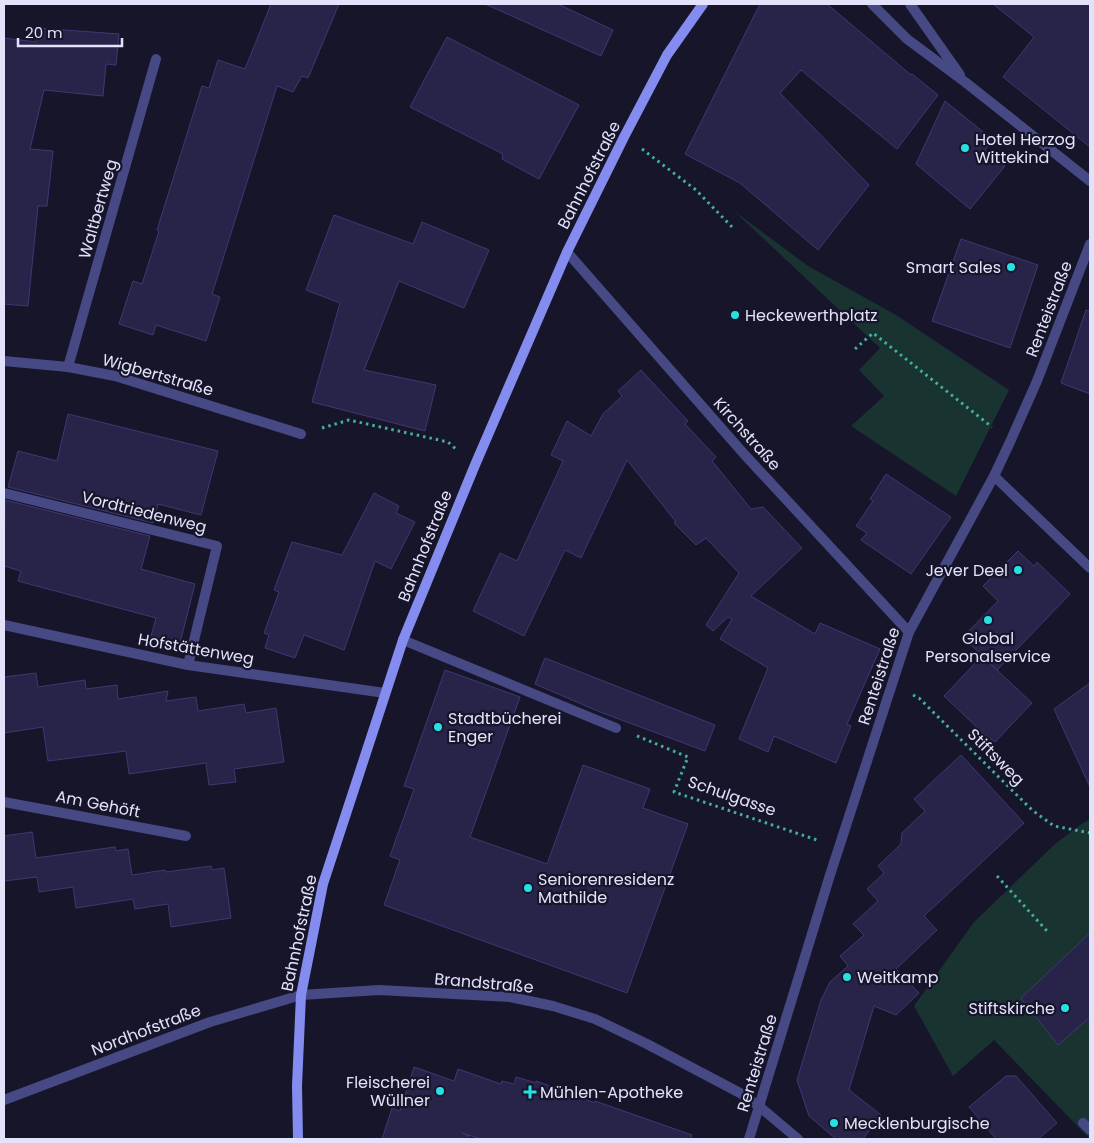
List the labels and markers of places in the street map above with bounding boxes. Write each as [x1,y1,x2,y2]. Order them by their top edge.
place label: Hotel Herzog Wittekind [975,128,1076,169]
marker: Hotel Herzog Wittekind [959,142,971,154]
place label: Smart Sales [906,256,1001,279]
marker: Smart Sales [1005,261,1017,273]
place label: Heckewerthplatz [745,304,878,327]
marker: Heckewerthplatz [729,309,741,321]
place label: Jever Deel [925,559,1008,582]
marker: Jever Deel [1012,564,1024,576]
marker: Global Personalservice [982,614,994,626]
place label: Global Personalservice [925,627,1051,668]
place label: Stadtbücherei Enger [448,707,561,748]
marker: Stadtbücherei Enger [432,721,444,733]
place label: Seniorenresidenz Mathilde [538,868,674,909]
marker: Seniorenresidenz Mathilde [522,882,534,894]
place label: Weitkamp [857,966,939,989]
marker: Weitkamp [841,971,853,983]
place label: Stiftskirche [968,997,1055,1020]
marker: Stiftskirche [1059,1002,1071,1014]
place label: Fleischerei Wüllner [346,1071,430,1112]
place label: Mühlen-Apotheke [540,1081,683,1104]
marker: Fleischerei Wüllner [434,1085,446,1097]
marker: Mühlen-Apotheke [524,1086,536,1098]
place label: Mecklenburgische [844,1112,990,1135]
marker: Mecklenburgische [828,1117,840,1129]

